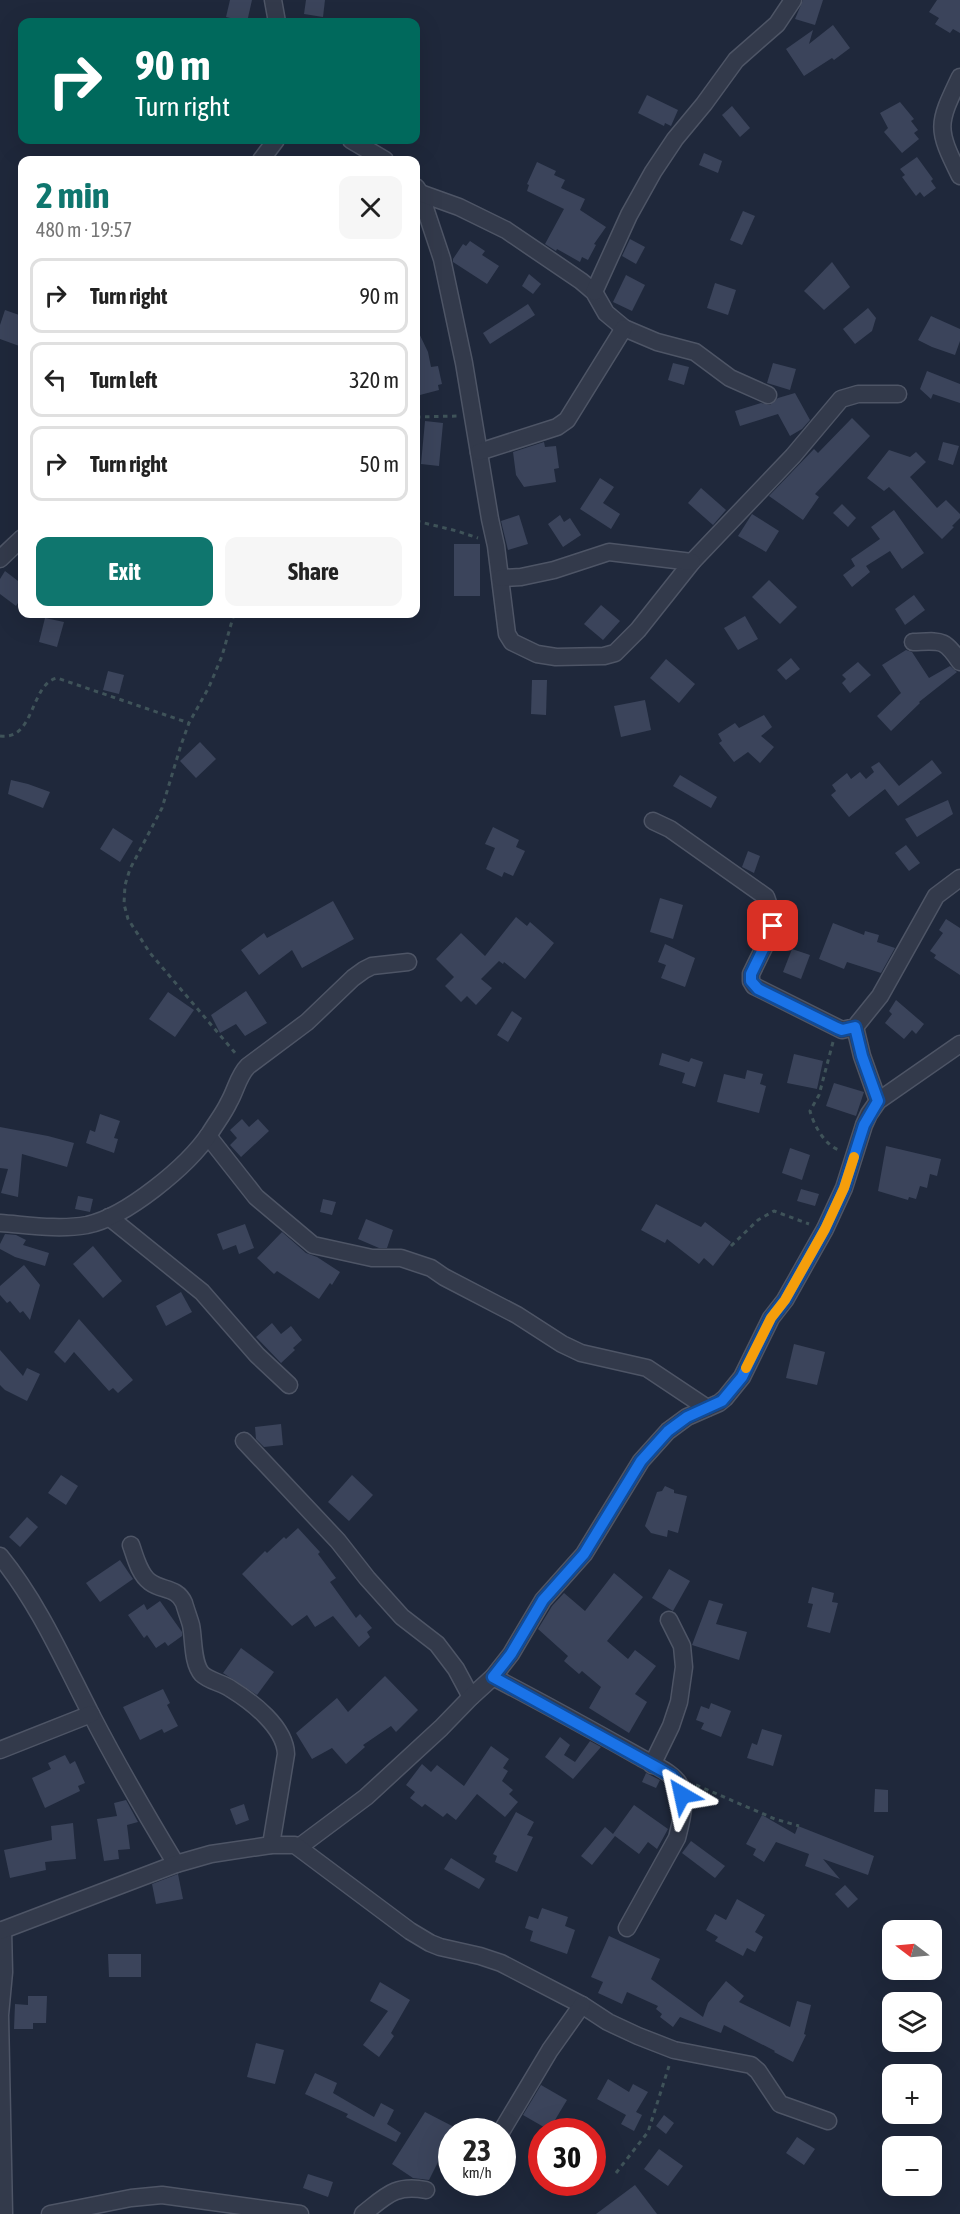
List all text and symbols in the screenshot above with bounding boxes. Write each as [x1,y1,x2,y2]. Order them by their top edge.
text: 90 m [135,41,210,89]
icon: right [36,42,114,120]
text: Turn right [135,91,230,122]
text: 2 min [36,174,110,216]
button: close [339,176,402,239]
text: 480 m · 19:57 [36,218,132,241]
icon: right [39,279,72,312]
text: Turn right [90,283,167,309]
text: 90 m [359,283,399,309]
icon: left [39,363,72,396]
text: Turn left [90,367,157,393]
text: 320 m [349,367,399,393]
icon: right [39,447,72,480]
text: Turn right [90,451,167,477]
text: 50 m [359,451,399,477]
button: Exit [36,537,213,606]
button: Share [225,537,402,606]
pin [747,900,798,951]
icon: arrive [756,909,789,942]
position arrow [650,1763,714,1827]
north arrow [882,1920,942,1980]
map controls [882,1920,942,2196]
button: layers [882,1992,942,2052]
button: + [882,2064,942,2124]
speed limit sign: 30 [528,2118,606,2196]
text: 23 [463,2133,491,2167]
button: − [882,2136,942,2196]
text: km/h [462,2164,492,2181]

